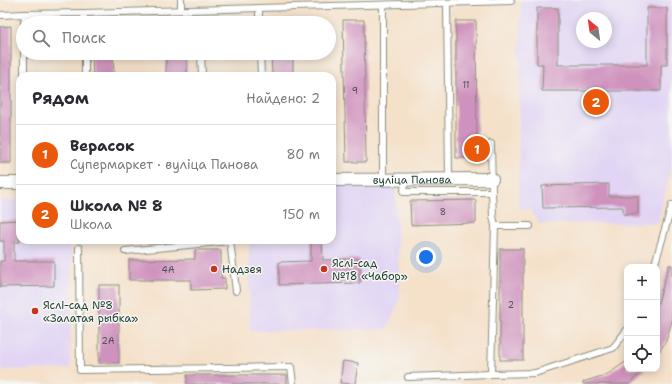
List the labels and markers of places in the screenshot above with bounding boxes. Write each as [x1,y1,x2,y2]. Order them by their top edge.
pin: 2 [583,87,609,117]
pin: 1 [464,134,490,164]
place label: Яслі-сад №18 «Чабор» [332,256,408,284]
place label: Надзея [222,262,262,277]
marker: Надзея [209,264,219,274]
marker: Яслі-сад №18 «Чабор» [319,264,329,274]
place label: Яслі-сад №8 «Залатая рыбка» [43,298,138,326]
marker: Яслі-сад №8 «Залатая рыбка» [30,306,40,316]

